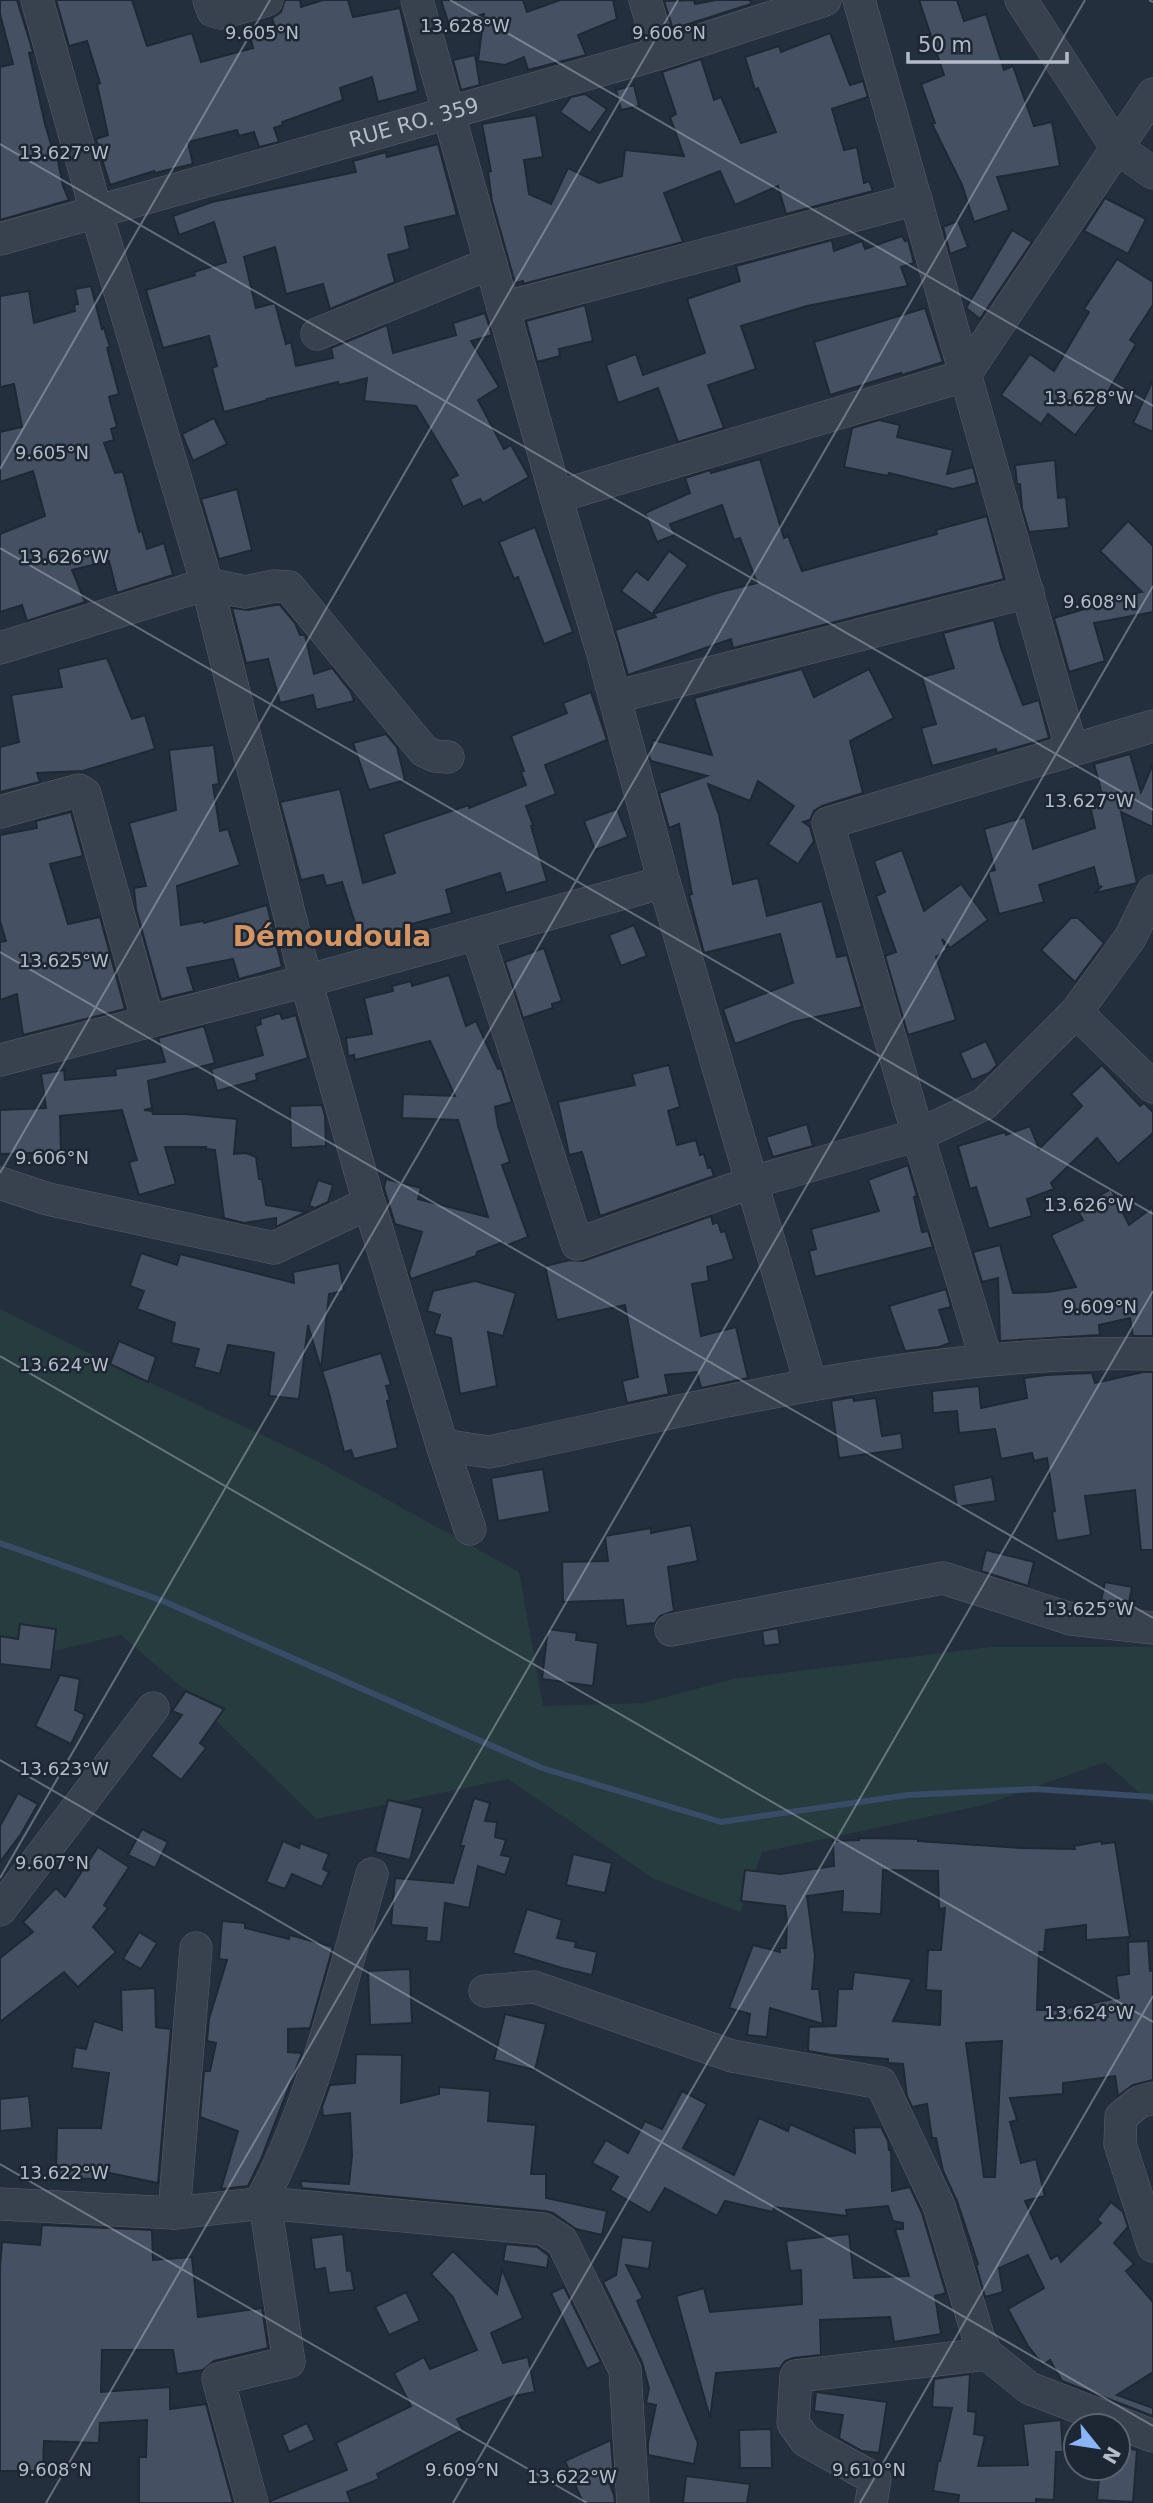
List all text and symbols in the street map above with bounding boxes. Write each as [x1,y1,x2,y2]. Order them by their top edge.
text: 13.628°W [420,15,510,36]
scale bar [908,21,1067,65]
text: 9.605°N [225,22,299,43]
text: 9.606°N [632,22,706,43]
text: 50 m [918,33,972,57]
street label: RUE RO. 359 [346,93,482,152]
text: 13.627°W [19,142,109,163]
text: 13.628°W [1044,387,1134,408]
text: 9.605°N [15,442,89,463]
text: 13.626°W [19,546,109,567]
text: 9.608°N [1063,591,1137,612]
text: 13.627°W [1044,790,1134,811]
district label: Démoudoula [233,920,431,953]
text: 13.625°W [19,950,109,971]
text: 9.606°N [15,1147,89,1168]
text: 13.626°W [1044,1194,1134,1215]
text: 9.609°N [1063,1296,1137,1317]
text: 13.624°W [19,1354,109,1375]
text: 13.625°W [1044,1598,1134,1619]
text: 13.623°W [19,1758,109,1779]
text: 9.607°N [15,1852,89,1873]
text: 13.624°W [1044,2002,1134,2023]
text: 13.622°W [19,2162,109,2183]
north arrow [1062,2412,1132,2482]
text: N [1098,2443,1125,2468]
text: 9.608°N [18,2459,92,2480]
text: 9.609°N [425,2459,499,2480]
text: 9.610°N [832,2459,906,2480]
text: 13.622°W [527,2466,617,2487]

